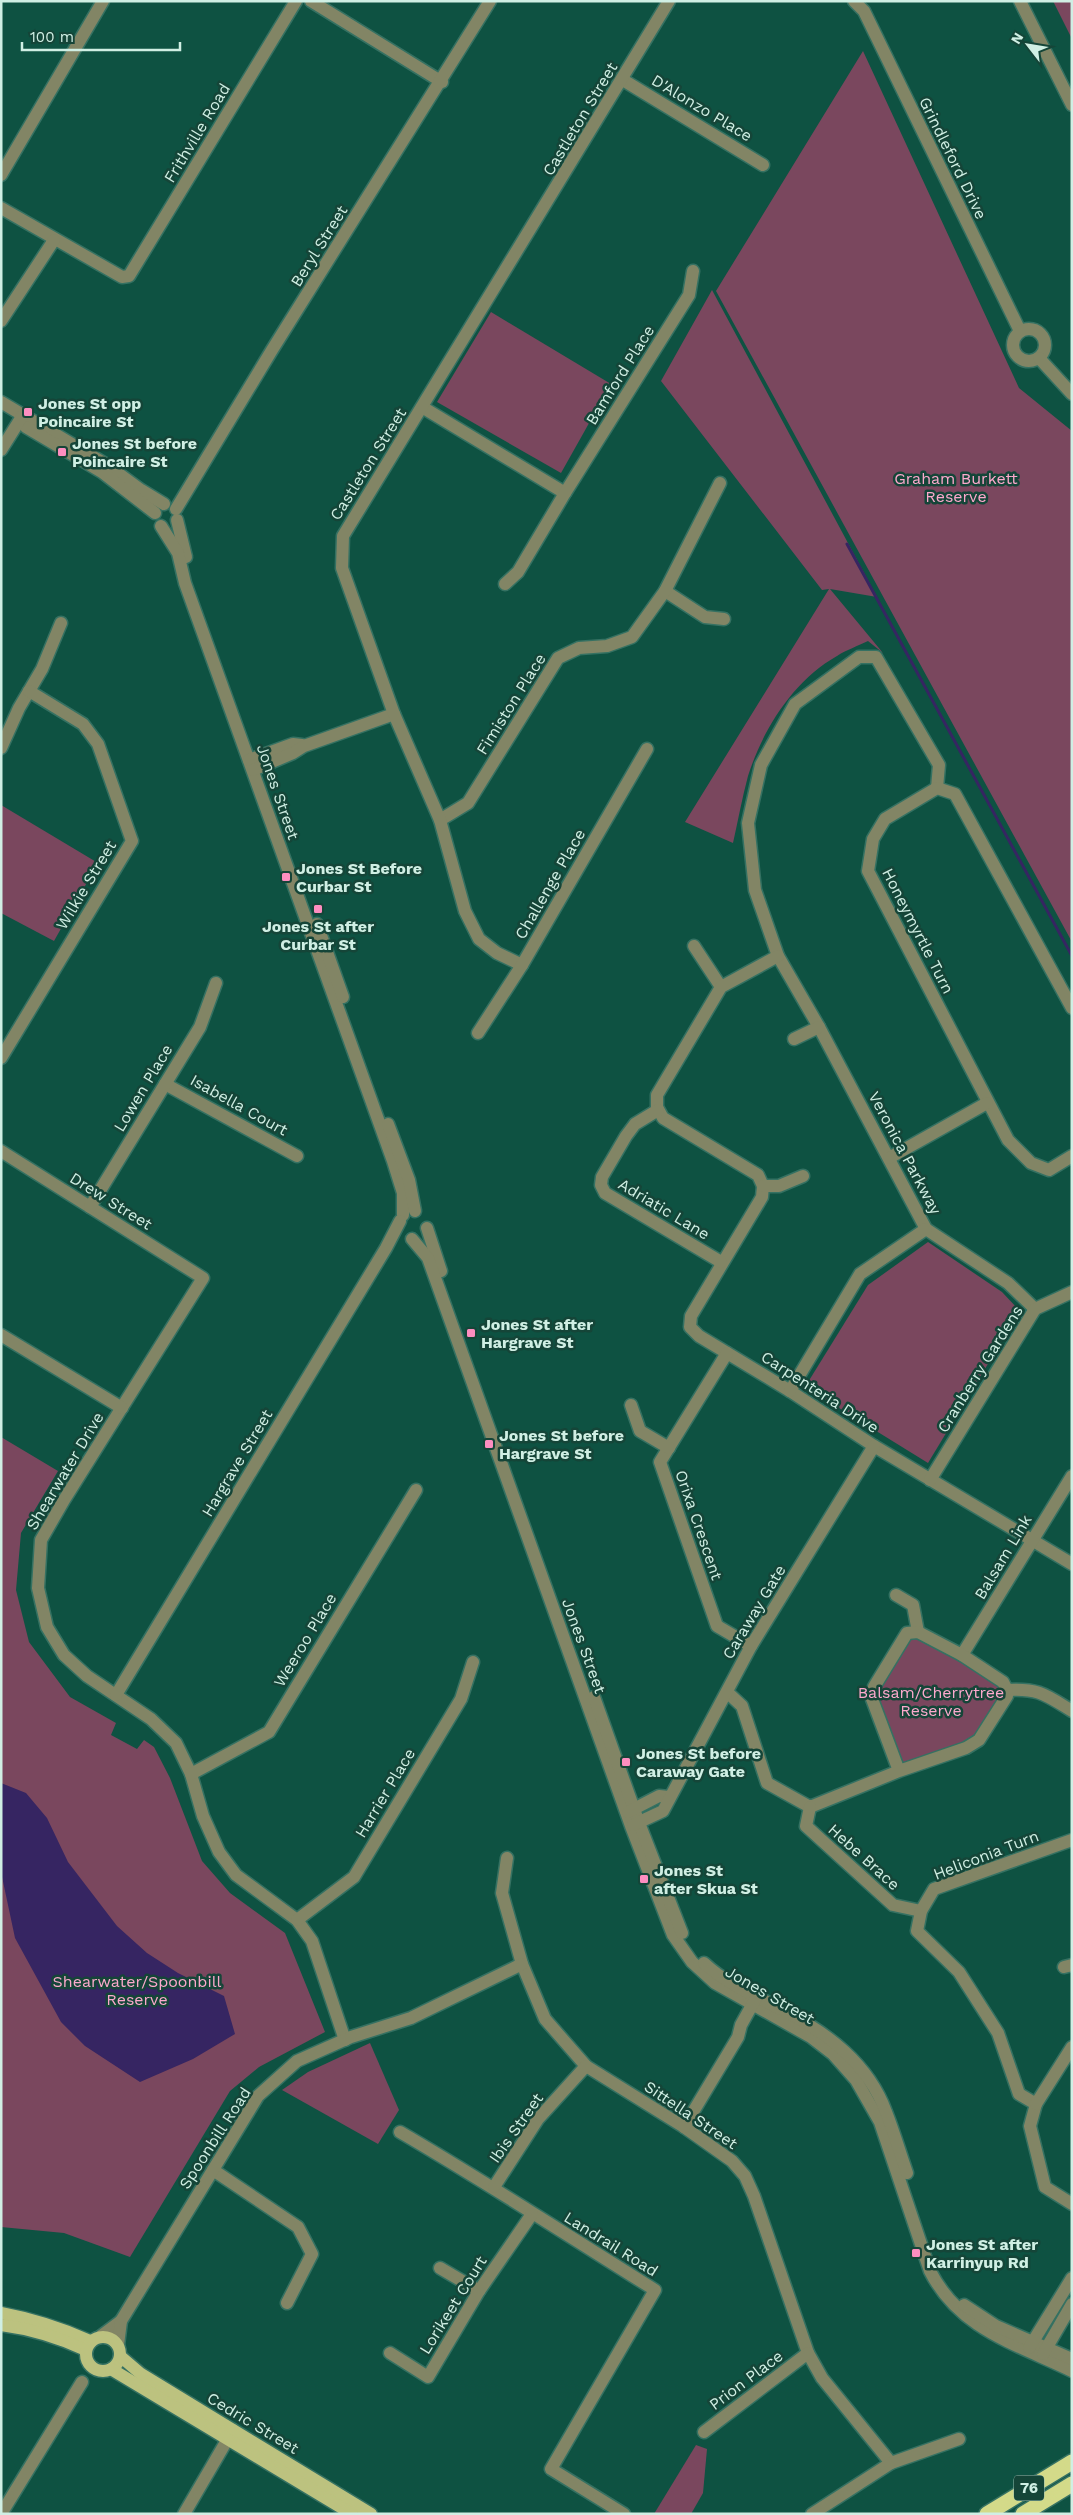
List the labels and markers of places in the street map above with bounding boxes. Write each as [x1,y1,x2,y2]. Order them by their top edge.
place label: Jones St opp Poincaire St [38,394,141,431]
marker: Jones St opp Poincaire St [22,406,34,418]
place label: Jones St before Poincaire St [72,434,197,471]
marker: Jones St before Poincaire St [56,446,68,458]
place label: Jones St Before Curbar St [296,859,422,896]
marker: Jones St Before Curbar St [280,871,292,883]
marker: Jones St after Curbar St [312,903,324,915]
place label: Jones St after Curbar St [262,917,374,954]
place label: Jones St after Hargrave St [481,1315,593,1352]
marker: Jones St after Hargrave St [465,1327,477,1339]
place label: Jones St before Hargrave St [499,1426,624,1463]
marker: Jones St before Hargrave St [483,1438,495,1450]
place label: Jones St before Caraway Gate [636,1744,761,1781]
marker: Jones St before Caraway Gate [620,1756,632,1768]
place label: Jones St after Skua St [654,1861,758,1898]
marker: Jones St after Skua St [638,1873,650,1885]
place label: Jones St after Karrinyup Rd [926,2235,1038,2272]
marker: Jones St after Karrinyup Rd [910,2247,922,2259]

